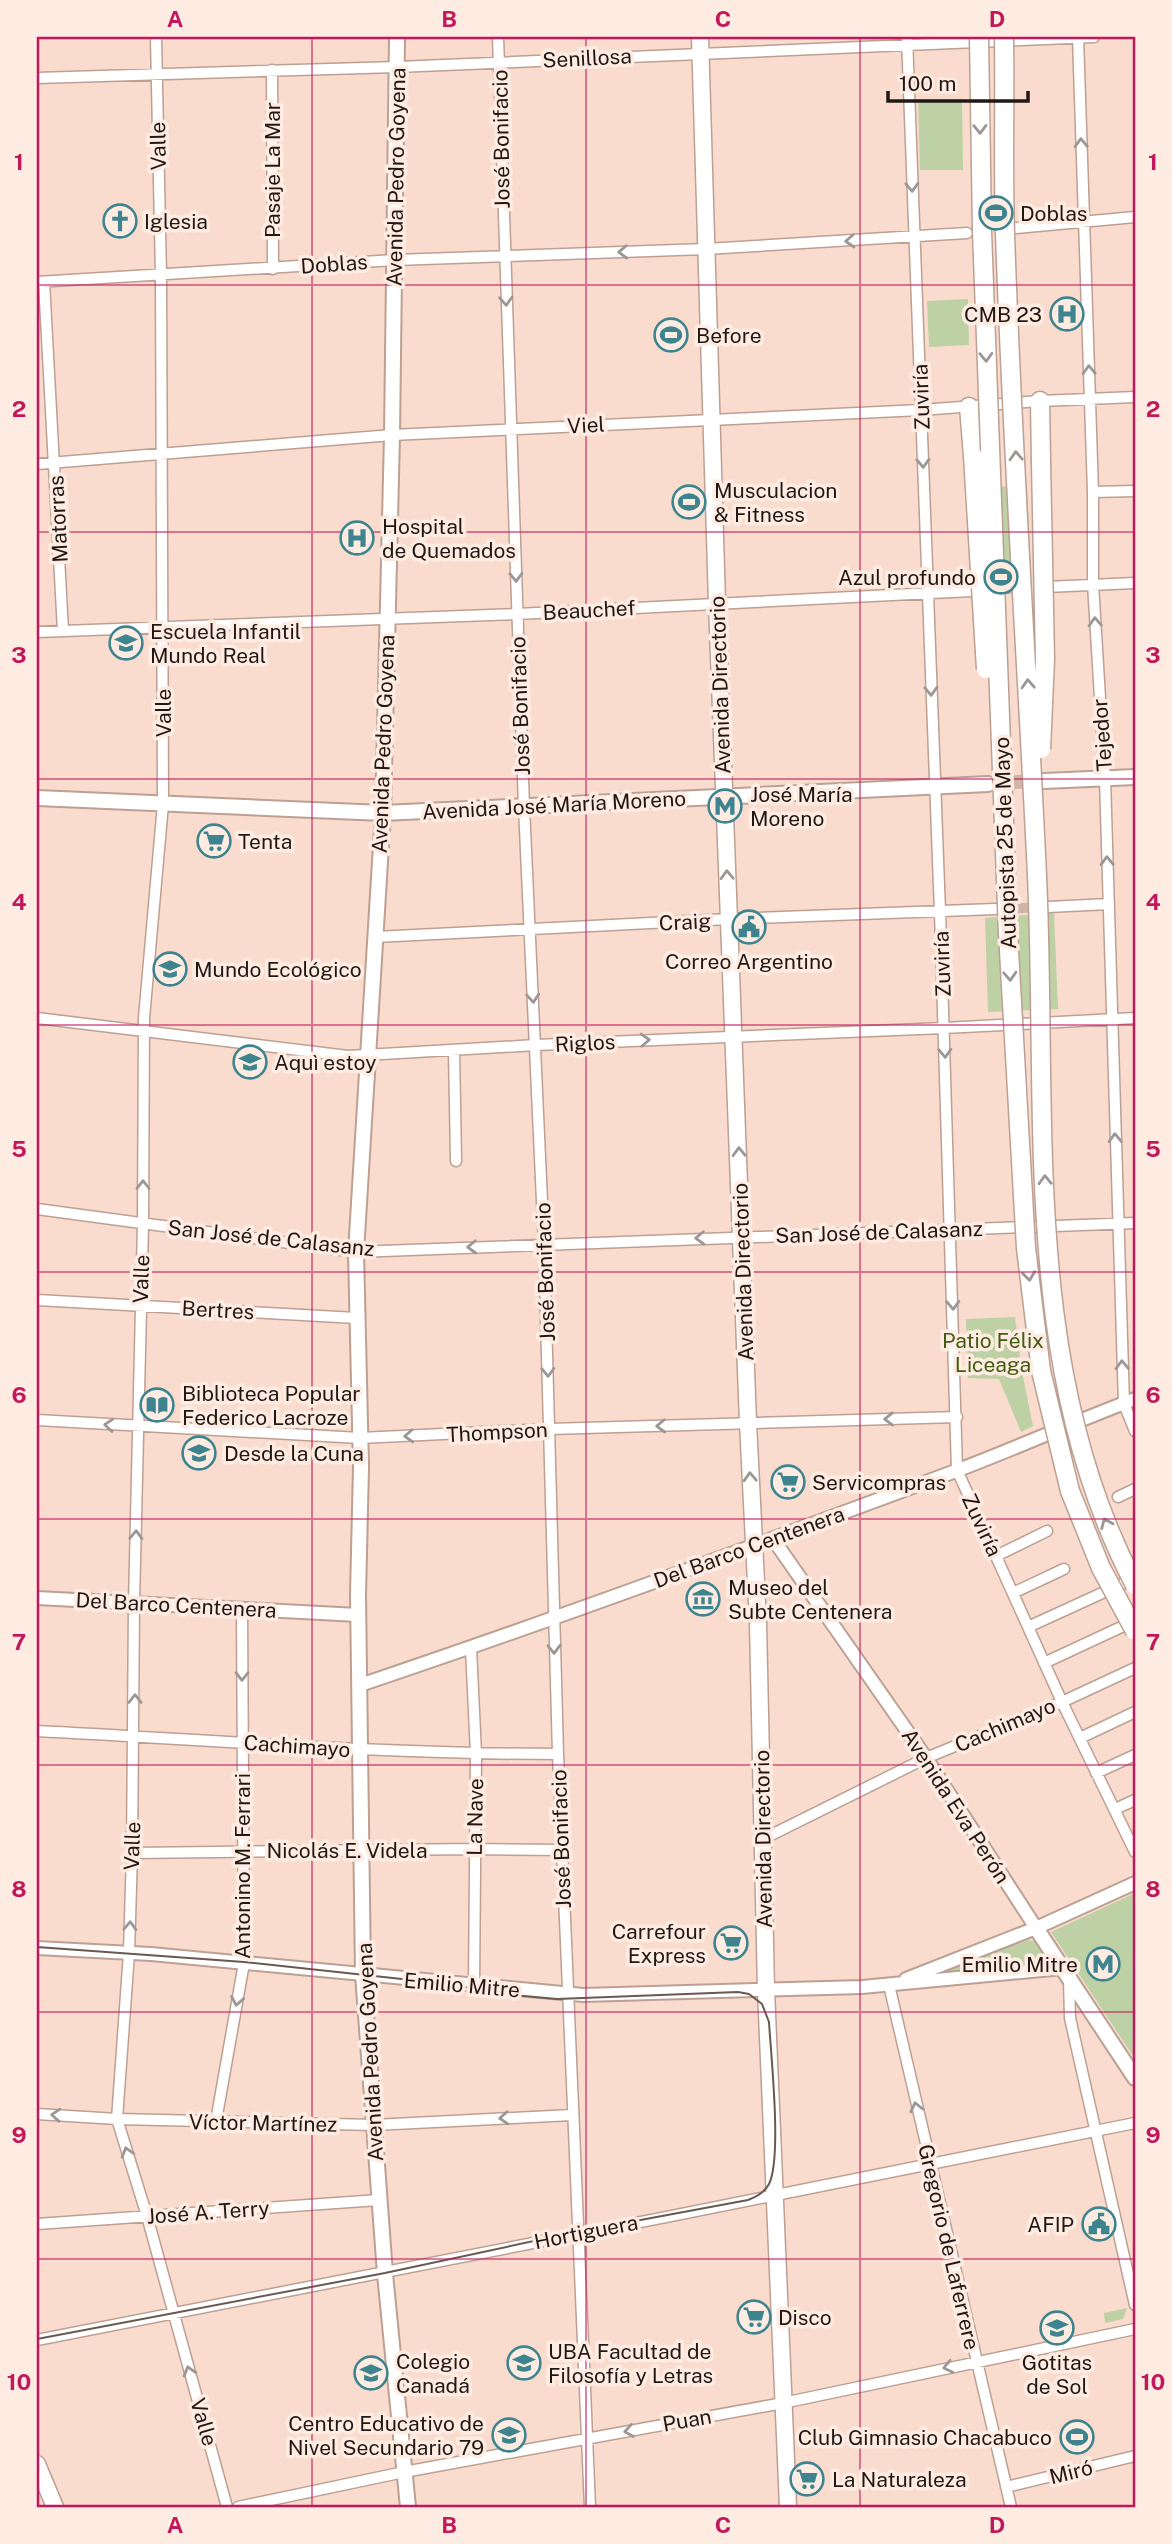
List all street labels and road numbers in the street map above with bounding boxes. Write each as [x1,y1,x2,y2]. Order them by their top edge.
street label: Senillosa [542,43,632,73]
street label: Avenida Pedro Goyena [382,67,410,287]
street label: José Bonifacio [487,69,515,209]
street label: Pasaje La Mar [260,102,285,238]
street label: Valle [145,121,171,171]
street label: Doblas [300,249,368,279]
street label: Zuviría [907,363,935,431]
street label: Viel [567,412,605,438]
street label: Matorras [43,475,73,563]
street label: Beauchef [542,595,636,625]
street label: Avenida Directorio [704,595,736,775]
street label: Avenida Pedro Goyena [367,634,399,854]
street label: José Bonifacio [505,636,535,776]
street label: Valle [151,689,176,737]
street label: Tejedor [1087,698,1117,772]
street label: Autopista 25 de Mayo [989,736,1021,950]
street label: Avenida José María Moreno [421,786,687,824]
street label: Craig [658,908,712,936]
street label: Zuviría [928,930,956,998]
street label: Riglos [554,1029,616,1057]
street label: Avenida Directorio [727,1182,759,1362]
street label: José Bonifacio [530,1202,560,1342]
street label: San José de Calasanz [166,1215,376,1261]
street label: San José de Calasanz [775,1216,983,1248]
street label: Valle [128,1254,154,1304]
street label: Bertres [181,1296,255,1324]
street label: Thompson [446,1417,548,1447]
street label: Zuviría [957,1490,1007,1560]
street label: Del Barco Centenera [650,1501,848,1593]
street label: Del Barco Centenera [75,1587,277,1623]
street label: Cachimayo [951,1693,1059,1757]
street label: Avenida Eva Perón [897,1724,1015,1888]
street label: Cachimayo [243,1730,351,1762]
street label: Avenida Directorio [749,1750,777,1928]
street label: José Bonifacio [546,1769,576,1909]
street label: Antonino M. Ferrari [230,1773,255,1959]
street label: La Nave [462,1778,488,1856]
street label: Valle [119,1821,145,1871]
street label: Nicolás E. Videla [266,1838,428,1863]
street label: Avenida Pedro Goyena [352,1942,388,2162]
street label: Emilio Mitre [403,1967,521,2003]
street label: Víctor Martínez [189,2109,337,2137]
street label: Gregorio de Laferrere [913,2142,985,2352]
street label: José A. Terry [146,2195,270,2229]
street label: Hortiguera [532,2210,640,2254]
street label: Valle [185,2395,223,2449]
street label: Puan [661,2403,713,2437]
street label: Miró [1047,2455,1095,2489]

